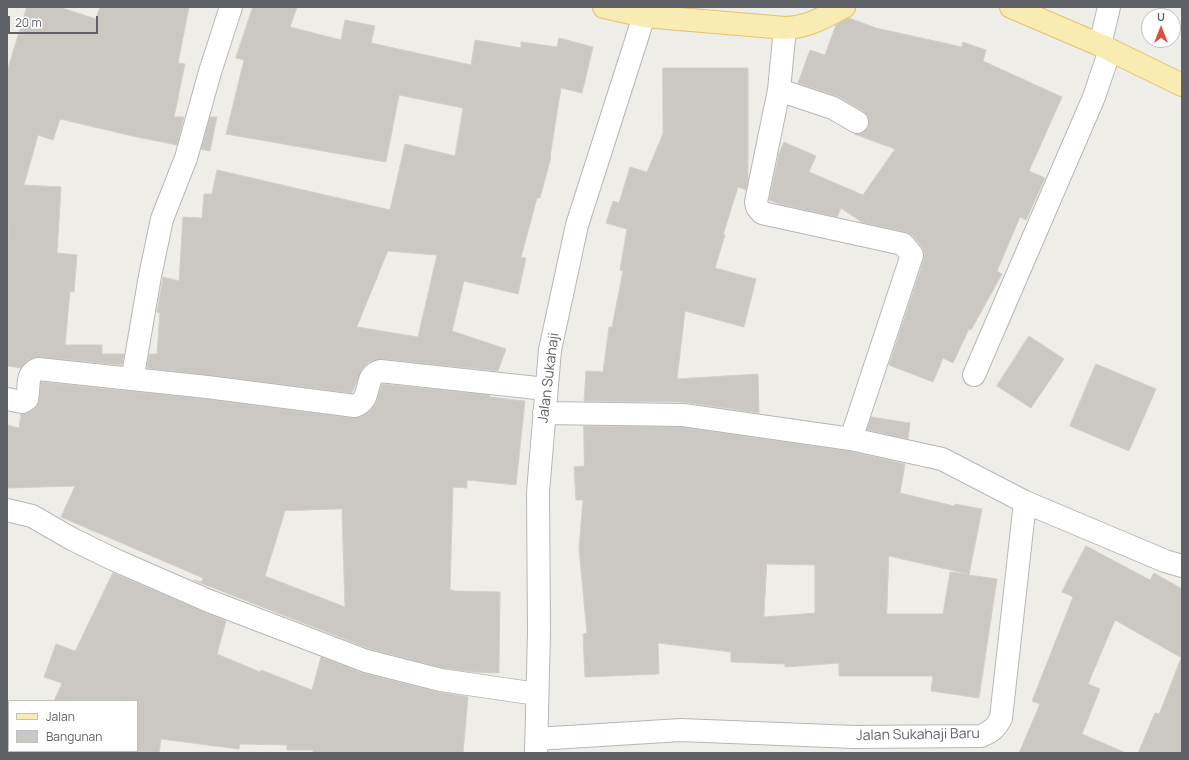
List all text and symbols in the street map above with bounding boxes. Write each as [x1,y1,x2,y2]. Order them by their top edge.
scale bar [10,8,100,34]
north arrow [1141,8,1181,48]
text: U [1157,9,1165,24]
text: 20 m [15,14,42,31]
street label: Jalan Sukahaji [535,332,563,424]
legend [8,700,138,752]
text: Jalan [46,708,75,725]
street label: Jalan Sukahaji Baru [856,726,980,744]
text: Bangunan [46,728,102,745]

